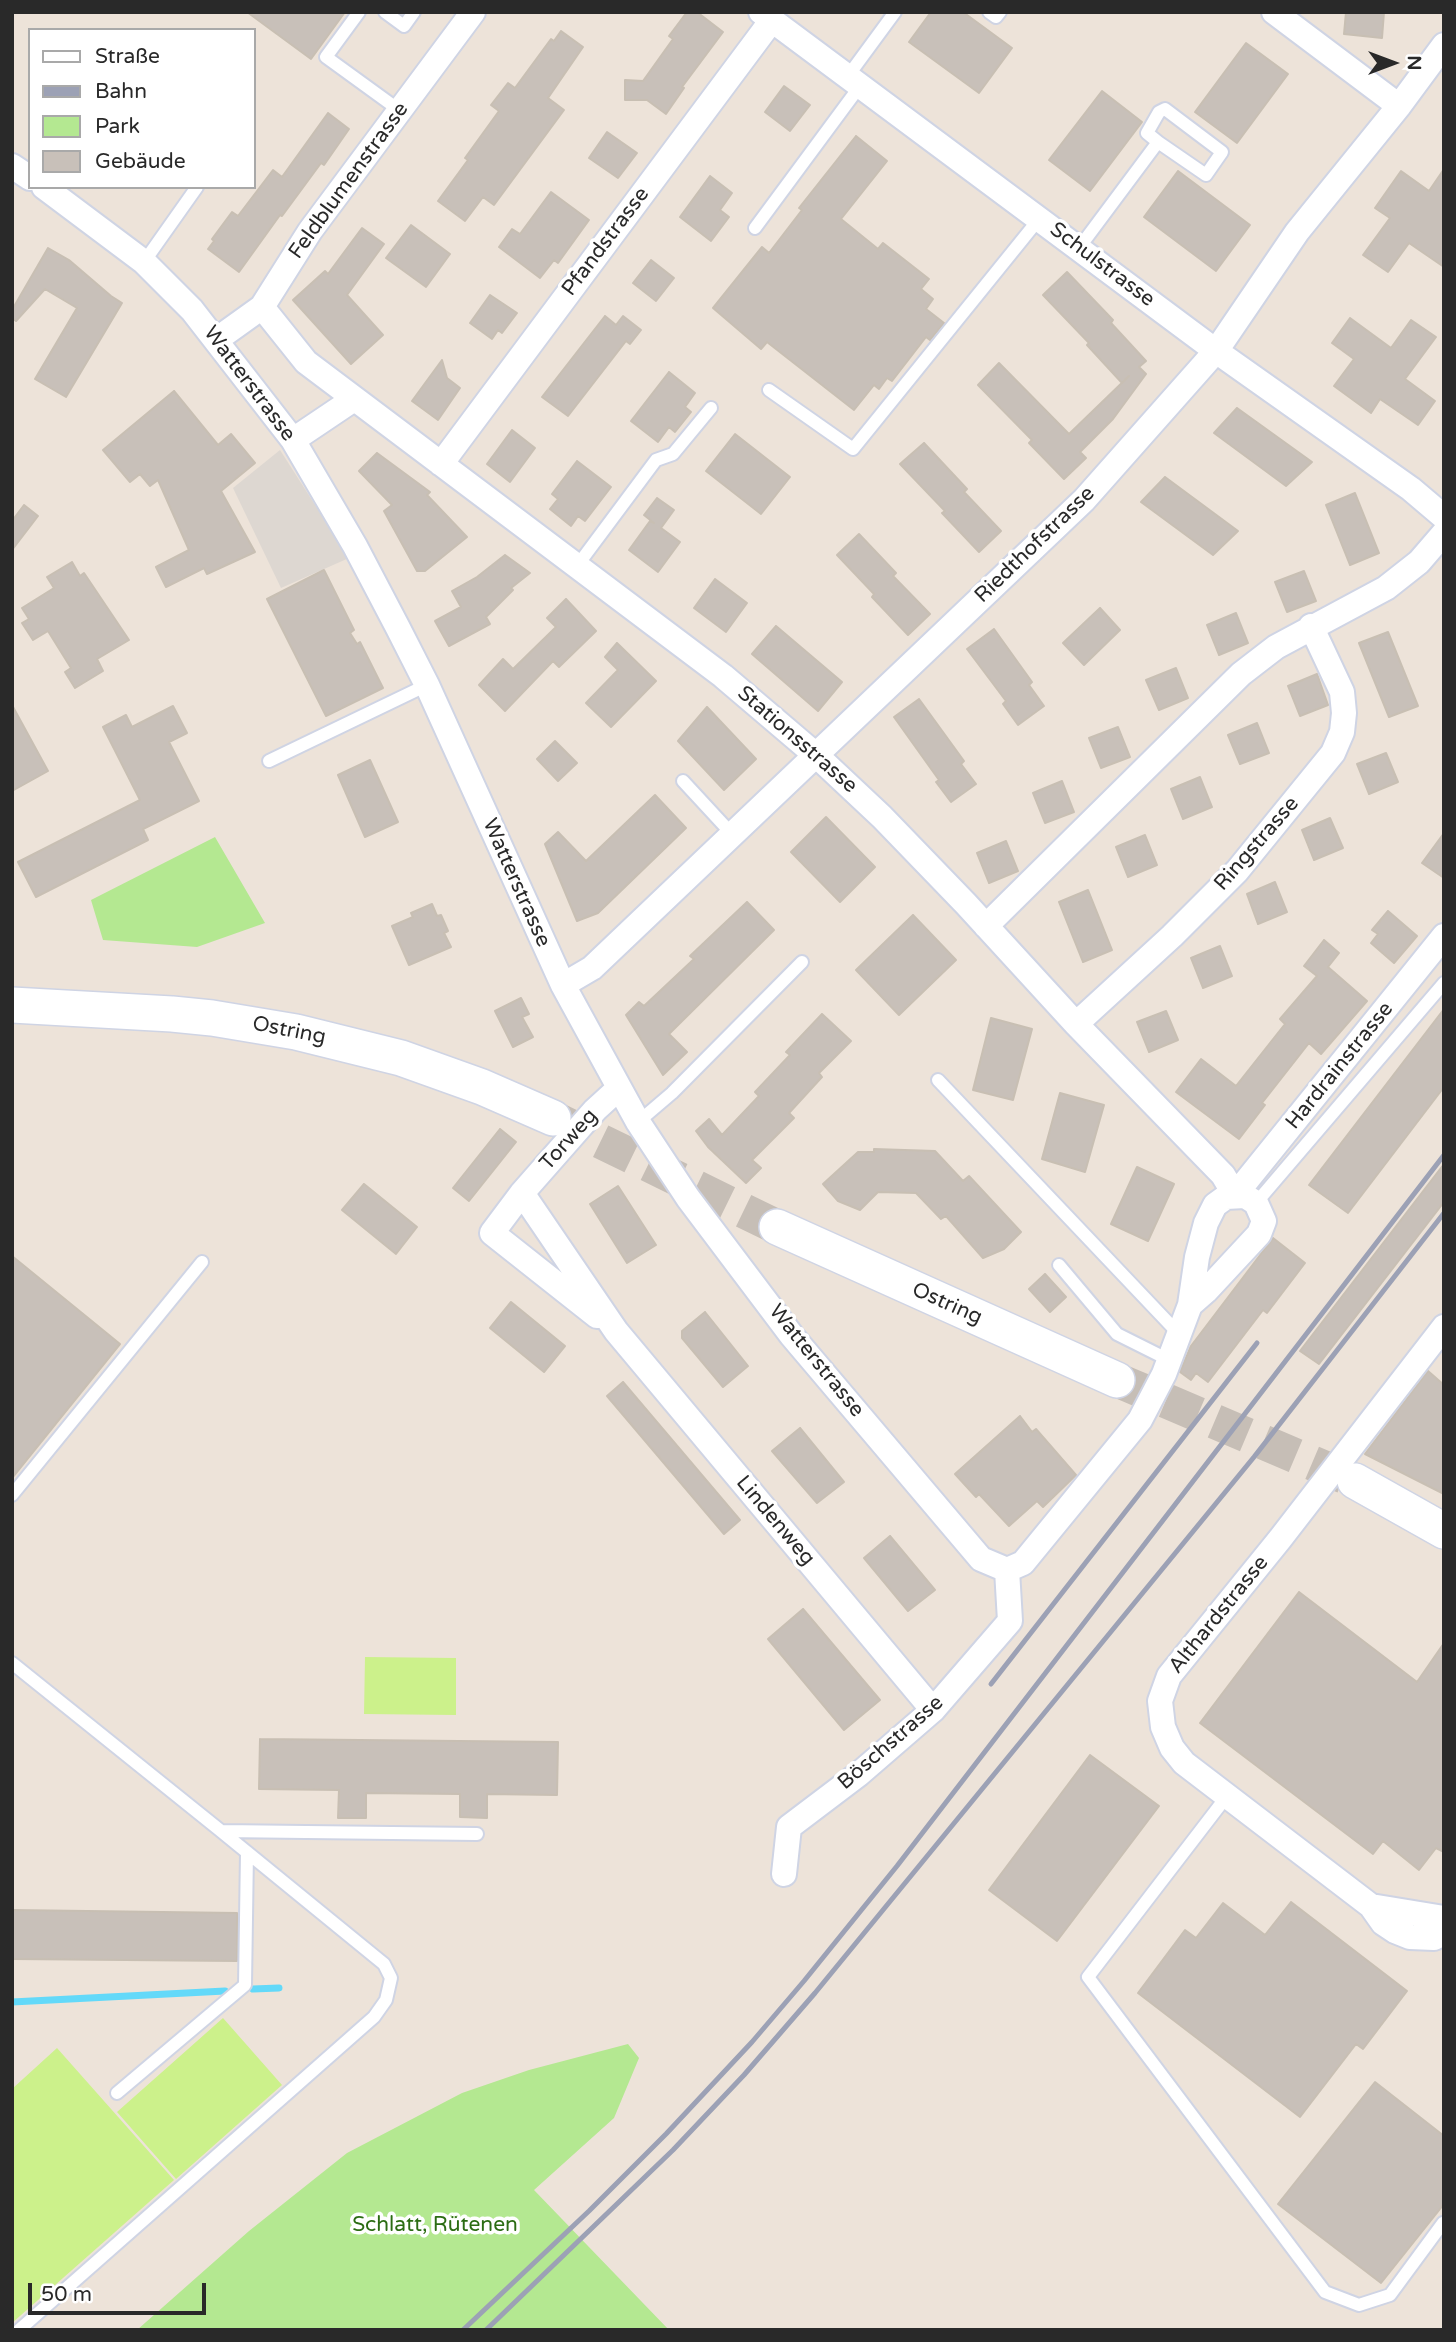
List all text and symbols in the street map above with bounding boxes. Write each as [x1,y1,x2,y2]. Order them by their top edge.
legend [28,28,256,189]
north arrow [1358,28,1428,98]
text: Straße [95,44,160,69]
text: N [1403,55,1425,71]
text: Bahn [95,79,147,104]
street label: Feldblumenstrasse [284,98,414,264]
text: Park [95,114,140,139]
text: Gebäude [95,149,186,174]
street label: Pfandstrasse [557,183,655,301]
street label: Schulstrasse [1045,217,1159,313]
street label: Watterstrasse [198,321,300,447]
street label: Riedthofstrasse [970,482,1100,608]
street label: Stationsstrasse [732,681,862,799]
street label: Ringstrasse [1209,792,1305,896]
street label: Watterstrasse [476,815,556,951]
street label: Hardrainstrasse [1281,997,1399,1135]
street label: Ostring [250,1012,328,1050]
street label: Torweg [535,1104,603,1176]
street label: Ostring [908,1277,986,1331]
street label: Watterstrasse [763,1300,869,1422]
street label: Lindenweg [730,1471,820,1571]
street label: Althardstrasse [1164,1551,1274,1679]
street label: Böschstrasse [833,1690,949,1796]
park label: Schlatt, Rütenen [352,2212,518,2238]
scale bar [32,2268,210,2312]
text: 50 m [41,2282,92,2307]

